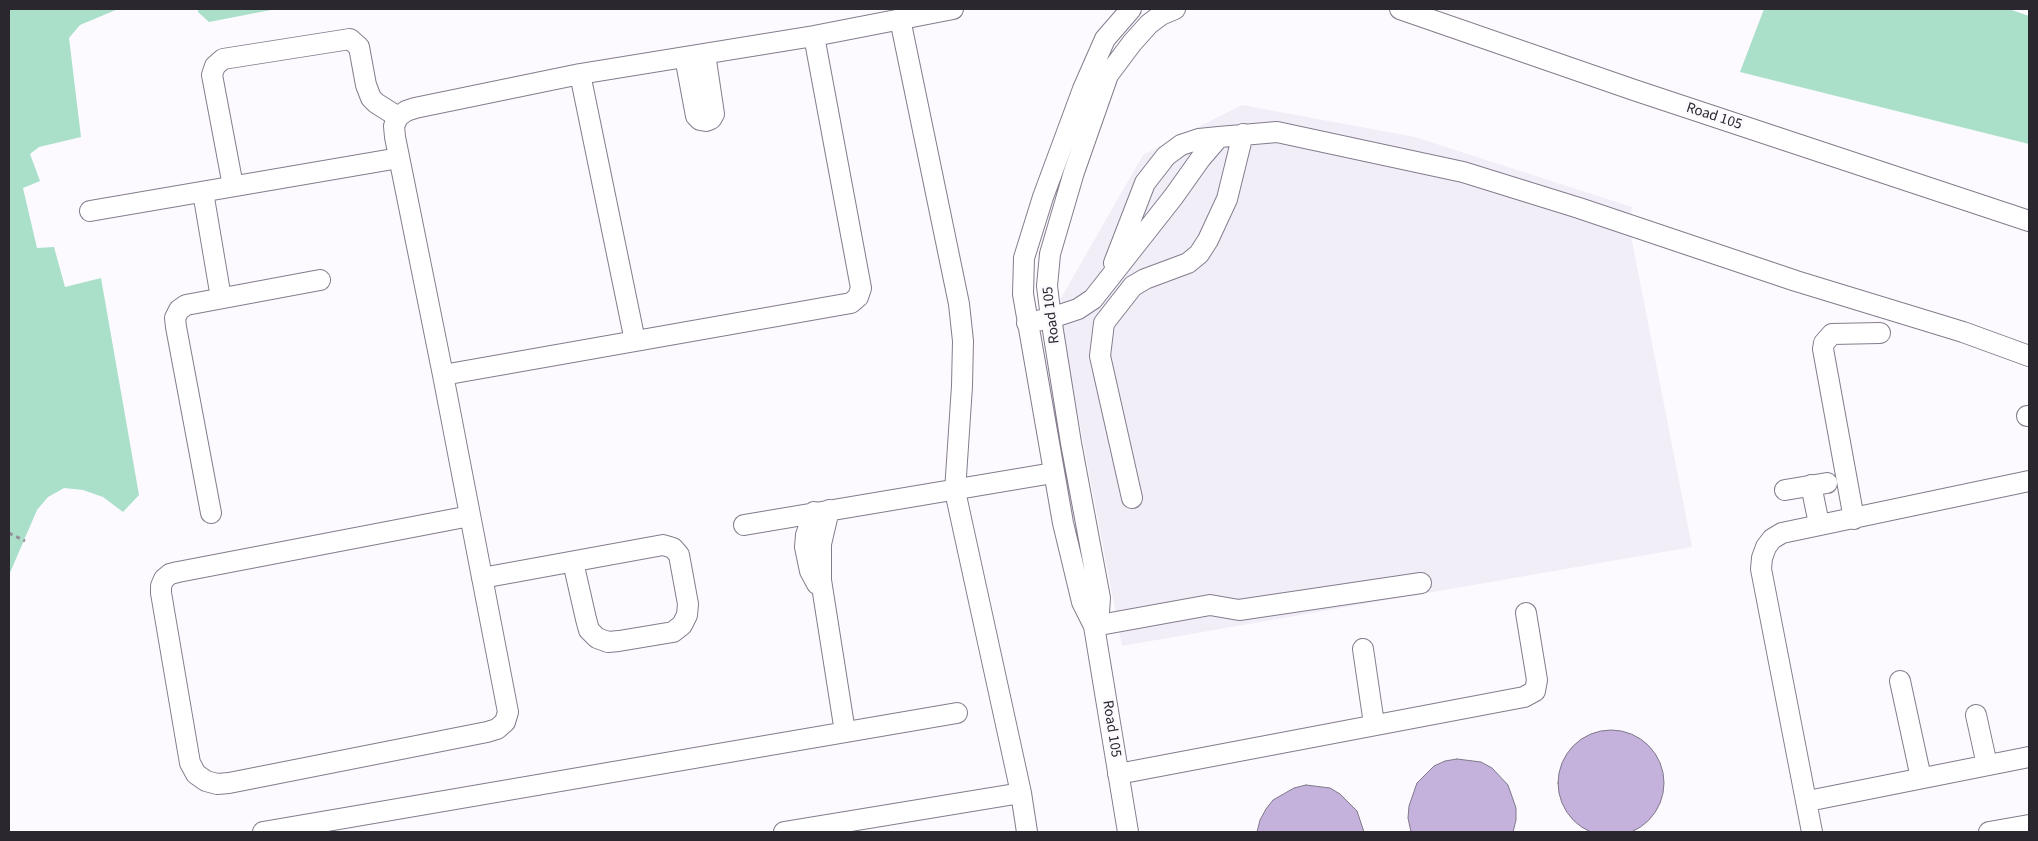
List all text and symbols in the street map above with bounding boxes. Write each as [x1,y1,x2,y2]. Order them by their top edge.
street label: Road 105 [1684,100,1744,134]
street label: Road 105 [1040,285,1064,345]
street label: Road 105 [1098,699,1124,759]

